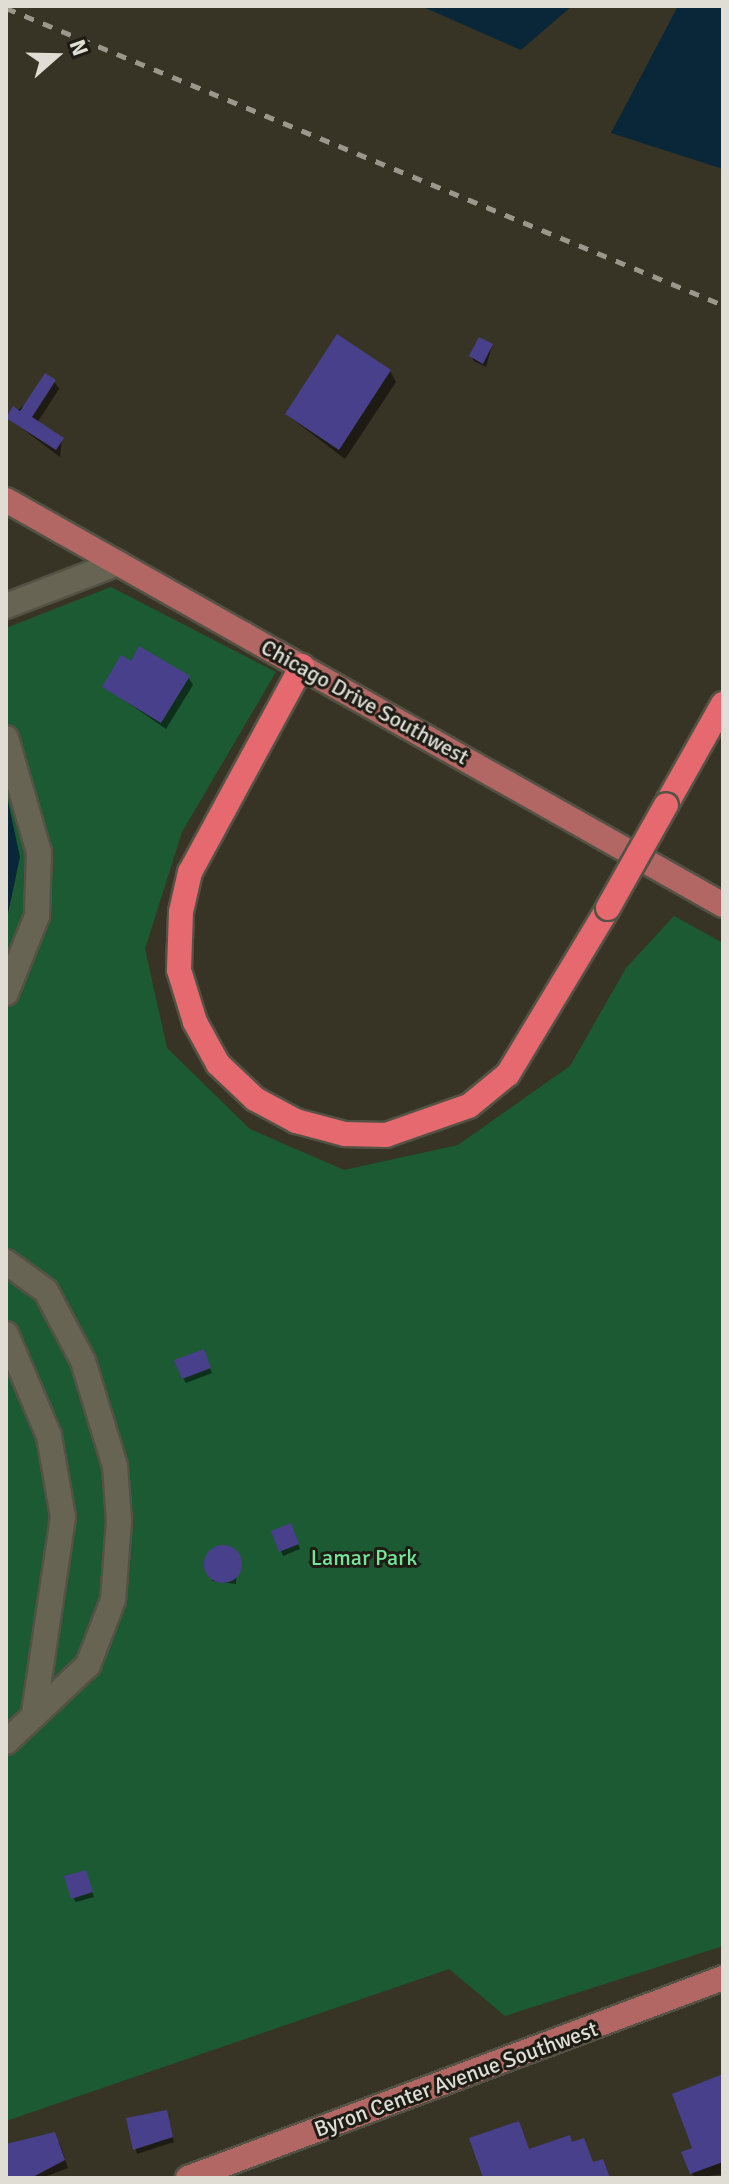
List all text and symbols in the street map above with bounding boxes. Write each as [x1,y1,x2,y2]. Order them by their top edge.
north arrow [16,16,96,96]
text: N [64,36,94,59]
street label: Chicago Drive Southwest [256,634,474,770]
park label: Lamar Park [311,1545,417,1571]
street label: Byron Center Avenue Southwest [311,2015,601,2143]

